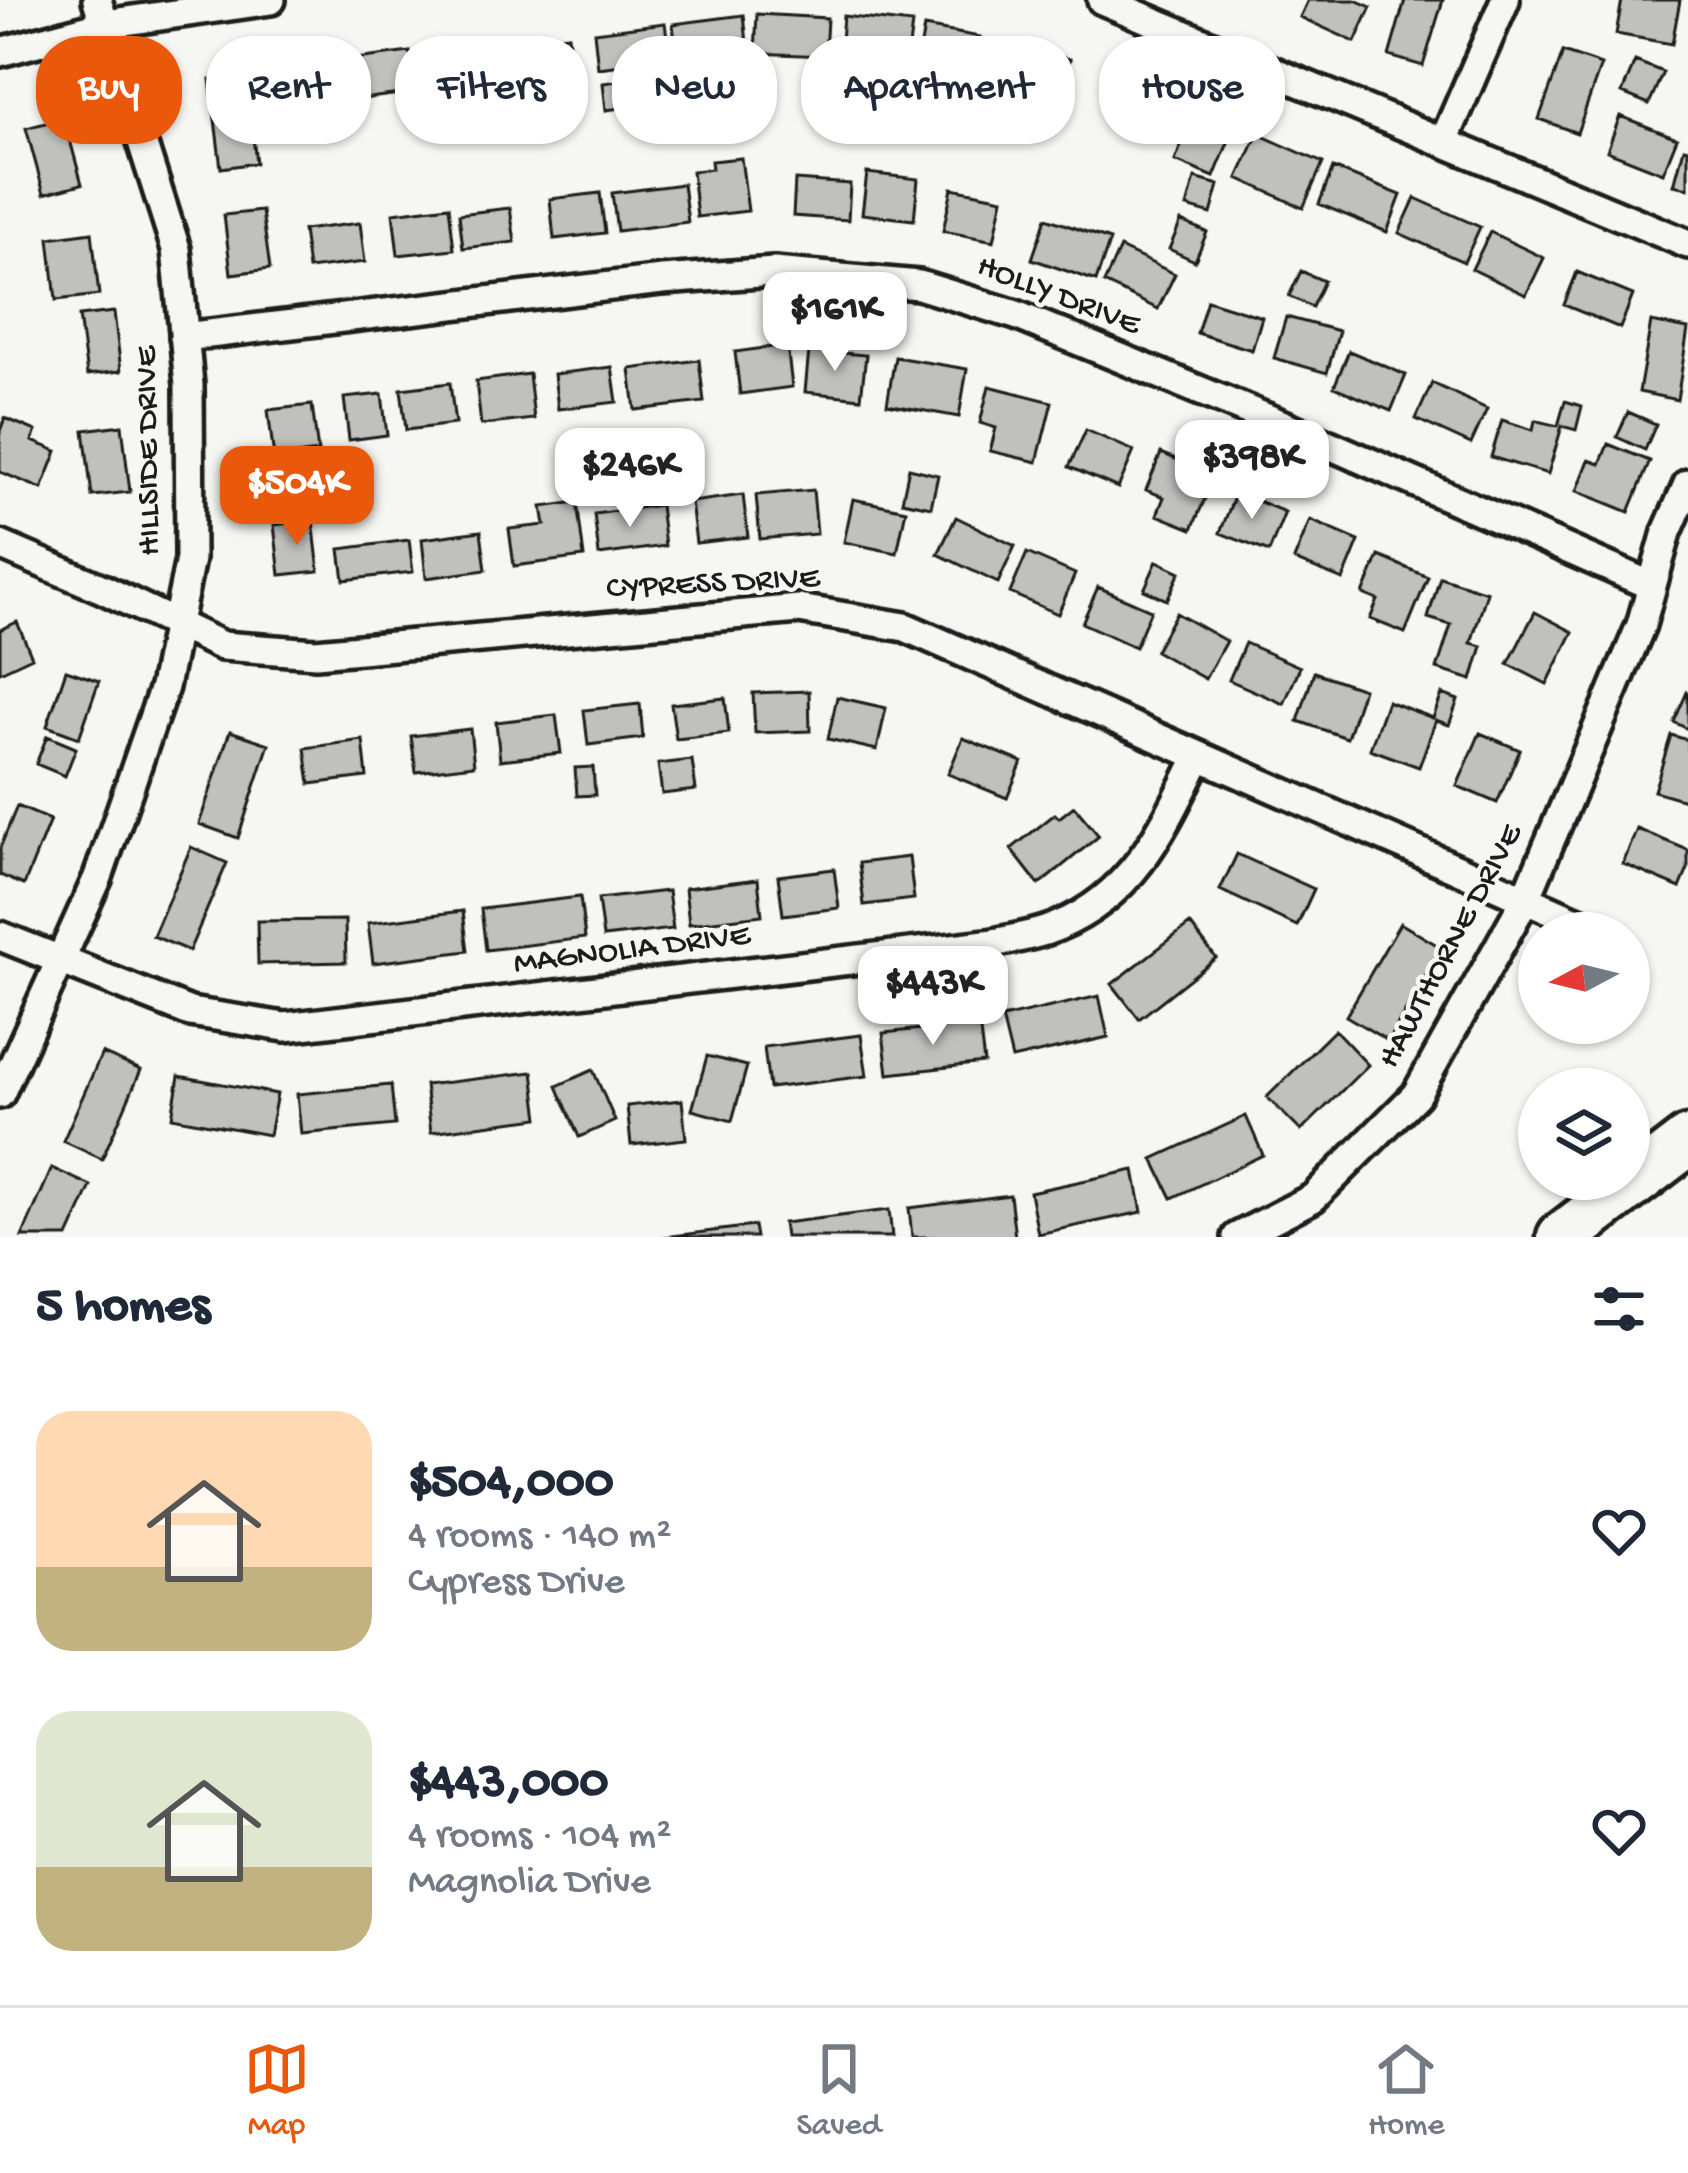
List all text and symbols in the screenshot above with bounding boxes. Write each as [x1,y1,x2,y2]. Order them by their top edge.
chip: Buy [36,36,182,144]
chip: Rent [206,36,371,144]
chip: Filters [395,36,588,144]
chip: New [612,36,777,144]
chip: Apartment [801,36,1075,144]
chip: House [1099,36,1285,144]
street label: HOLLY DRIVE [971,249,1146,346]
pin: $161K [751,272,919,374]
text: $161K [790,288,880,334]
street label: HILLSIDE DRIVE [129,344,171,556]
pin: $398K [1168,420,1336,522]
pin: $246K [546,428,714,530]
text: $398K [1202,436,1302,482]
text: $246K [582,444,678,490]
pin: $504K [213,446,381,548]
text: $504K [247,462,347,508]
street label: CYPRESS DRIVE [605,560,822,610]
street label: HAWTHORNE DRIVE [1372,817,1533,1075]
north arrow [1518,912,1650,1044]
map controls [1518,912,1650,1200]
street label: MAGNOLIA DRIVE [512,917,754,984]
pin: $443K [849,946,1017,1048]
text: $443K [885,962,981,1008]
button: layers [1518,1068,1650,1200]
icon: filters [1586,1276,1652,1342]
text: 5 homes [36,1279,210,1339]
text: $504,000 [408,1455,614,1515]
icon: home [132,1459,276,1603]
icon: heart [1586,1498,1652,1564]
text: 4 rooms · 140 m² [408,1515,671,1561]
text: Cypress Drive [408,1561,624,1607]
text: $443,000 [408,1755,609,1815]
icon: home [132,1759,276,1903]
icon: heart [1586,1798,1652,1864]
text: 4 rooms · 104 m² [408,1815,671,1861]
text: Magnolia Drive [408,1861,651,1907]
tab: Map [244,2036,310,2146]
tab: Saved [797,2036,881,2146]
tab: Home [1368,2036,1444,2146]

